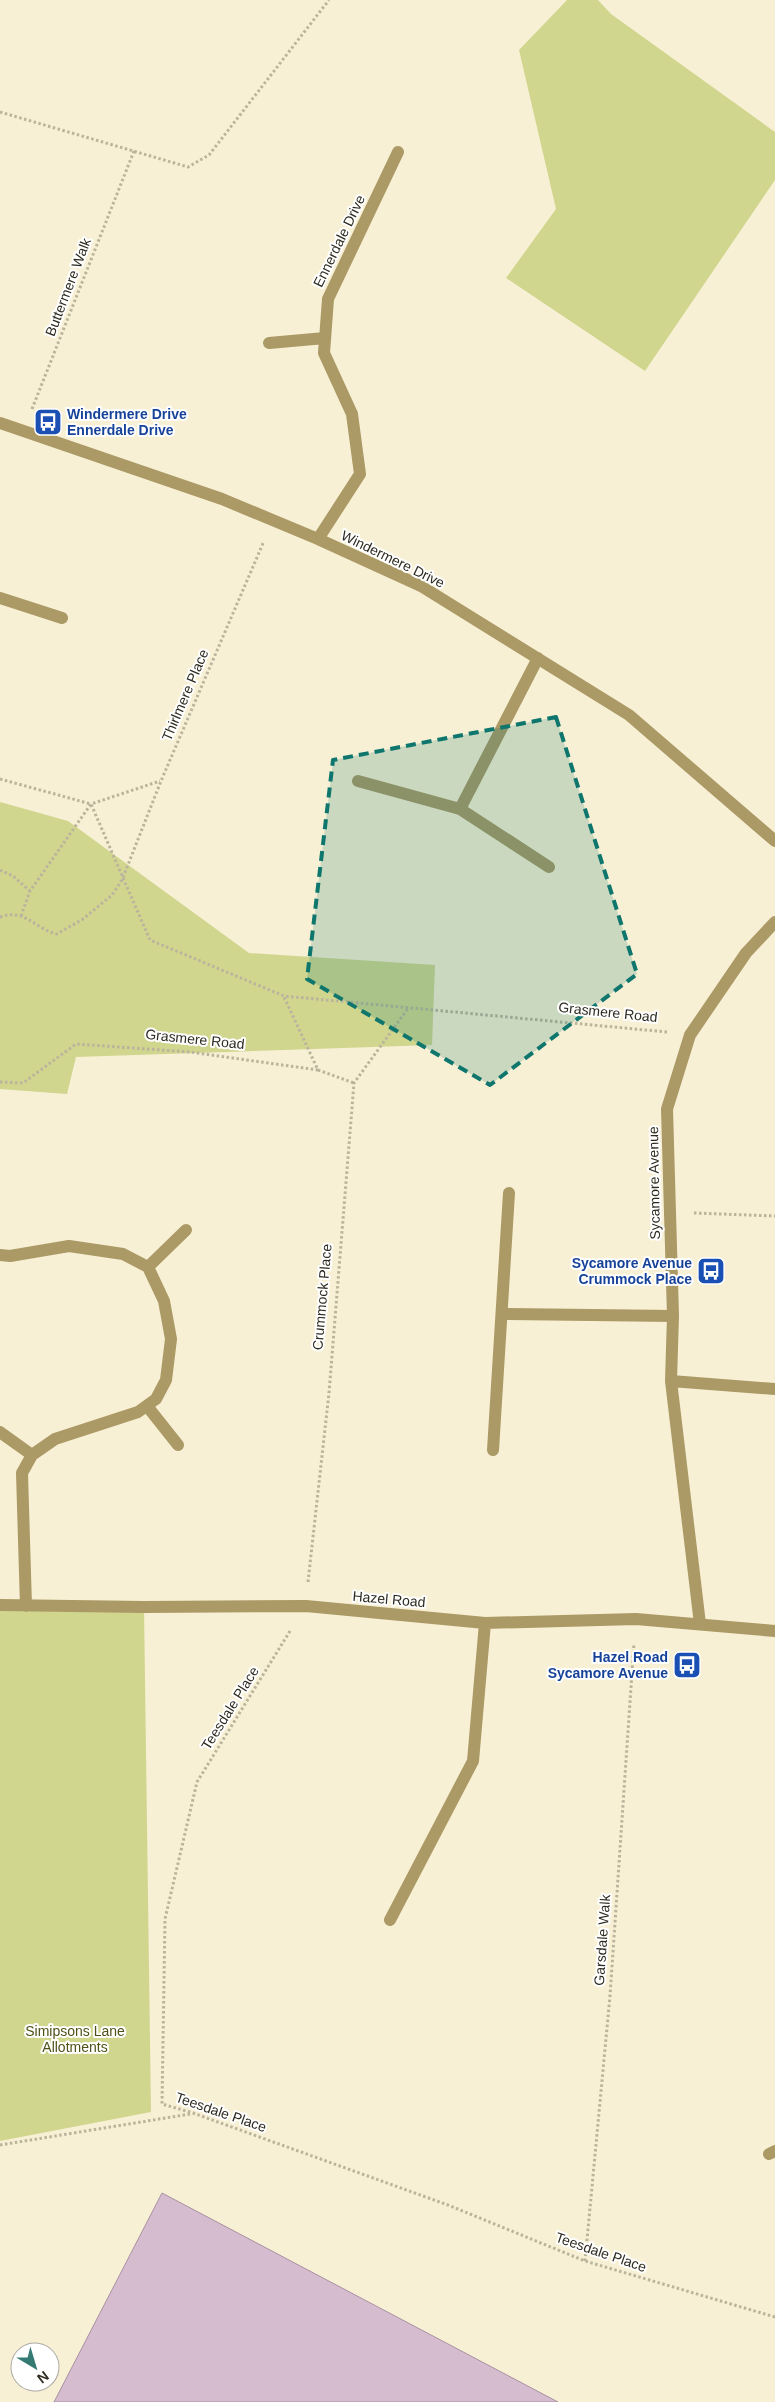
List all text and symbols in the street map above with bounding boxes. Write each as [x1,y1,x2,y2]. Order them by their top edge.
street label: Ennerdale Drive [310,192,368,290]
street label: Buttermere Walk [42,235,94,338]
place label: Windermere Drive Ennerdale Drive [67,406,187,438]
bus stop icon: Windermere Drive Ennerdale Drive [33,407,63,437]
street label: Windermere Drive [339,527,447,591]
street label: Thirlmere Place [158,647,212,743]
street label: Grasmere Road [558,999,658,1025]
street label: Grasmere Road [145,1026,245,1052]
street label: Sycamore Avenue [645,1126,663,1240]
street label: Crummock Place [309,1243,335,1351]
place label: Sycamore Avenue Crummock Place [572,1255,692,1287]
bus stop icon: Sycamore Avenue Crummock Place [696,1256,726,1286]
street label: Hazel Road [352,1588,426,1610]
place label: Hazel Road Sycamore Avenue [548,1649,668,1681]
bus stop icon: Hazel Road Sycamore Avenue [672,1650,702,1680]
street label: Teesdale Place [198,1663,262,1753]
street label: Garsdale Walk [591,1893,613,1986]
park label: Simipsons Lane Allotments [25,2023,125,2055]
street label: Teesdale Place [174,2089,269,2135]
street label: Teesdale Place [554,2229,649,2275]
north arrow [10,2342,60,2392]
text: N [34,2368,52,2387]

